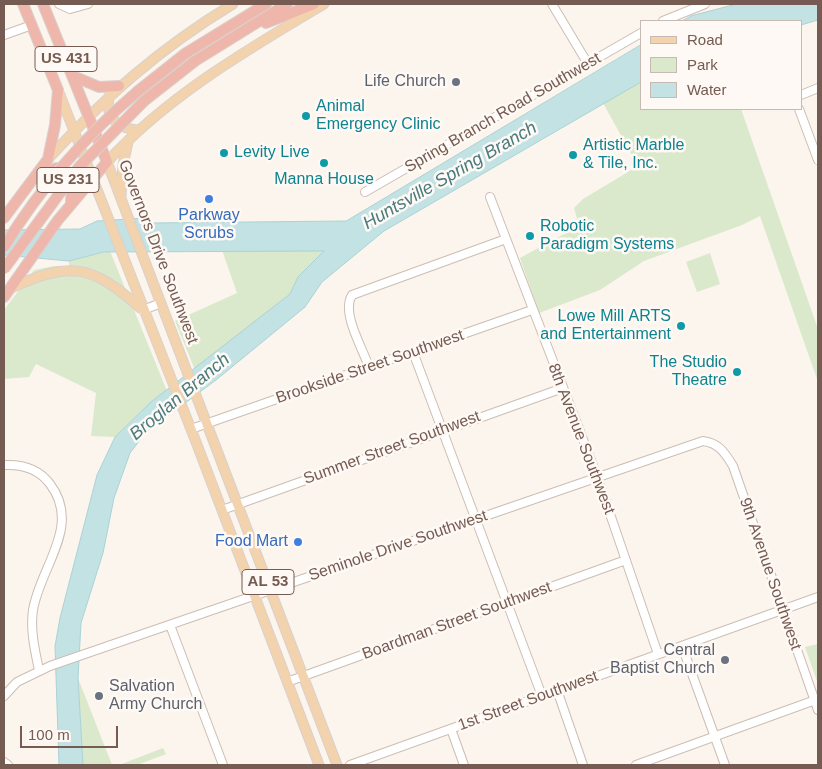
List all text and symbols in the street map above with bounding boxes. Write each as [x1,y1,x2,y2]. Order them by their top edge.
legend [640,20,802,110]
text: Road [687,31,723,48]
road number: US 431 [35,46,97,72]
street label: Spring Branch Road Southwest [402,49,604,177]
text: Park [687,56,718,73]
place label: Life Church [364,72,446,92]
marker: Life Church [450,76,462,88]
text: Water [687,81,726,98]
place label: Animal Emergency Clinic [316,97,440,135]
marker: Animal Emergency Clinic [300,110,312,122]
water label: Huntsville Spring Branch [359,117,541,235]
place label: Artistic Marble & Tile, Inc. [583,136,684,174]
place label: Levity Live [234,143,310,163]
marker: Levity Live [218,147,230,159]
marker: Artistic Marble & Tile, Inc. [567,149,579,161]
street label: Governors Drive Southwest [114,157,202,347]
marker: Manna House [318,157,330,169]
road number: US 231 [37,168,99,192]
place label: Manna House [274,170,374,190]
marker: Parkway Scrubs [203,193,215,205]
place label: Parkway Scrubs [178,206,240,244]
place label: Robotic Paradigm Systems [540,217,674,255]
marker: Robotic Paradigm Systems [524,230,536,242]
place label: Lowe Mill ARTS and Entertainment [540,307,671,345]
marker: Lowe Mill ARTS and Entertainment [675,320,687,332]
street label: Brookside Street Southwest [274,326,466,408]
water label: Broglan Branch [126,349,234,445]
place label: The Studio Theatre [650,353,727,391]
street label: 8th Avenue Southwest [543,361,619,517]
marker: The Studio Theatre [731,366,743,378]
street label: Summer Street Southwest [301,407,483,489]
street label: 9th Avenue Southwest [735,495,805,653]
street label: Seminole Drive Southwest [306,506,490,586]
place label: Food Mart [215,532,288,552]
marker: Food Mart [292,536,304,548]
road number: AL 53 [242,570,294,594]
street label: Boardman Street Southwest [360,578,554,664]
place label: Central Baptist Church [610,641,715,679]
marker: Central Baptist Church [719,654,731,666]
street label: 1st Street Southwest [455,667,601,735]
place label: Salvation Army Church [109,677,202,715]
marker: Salvation Army Church [93,690,105,702]
scale bar [22,716,120,748]
text: 100 m [28,726,70,743]

